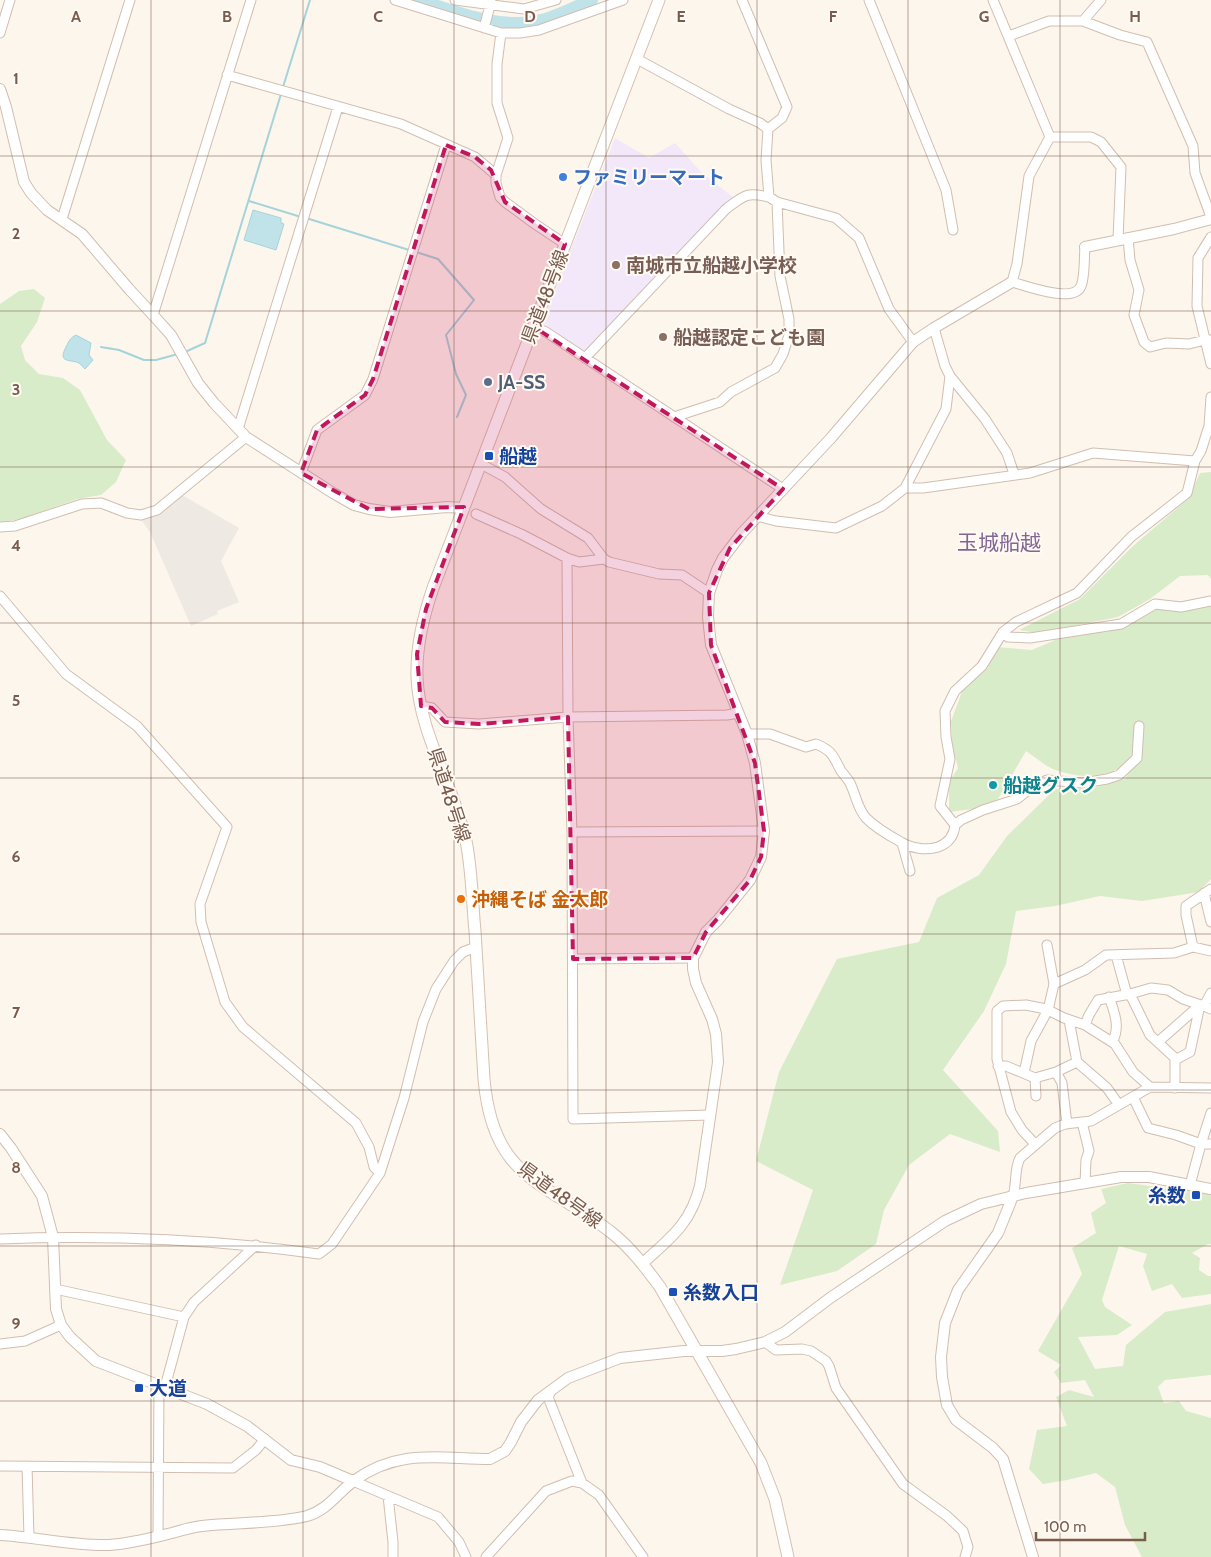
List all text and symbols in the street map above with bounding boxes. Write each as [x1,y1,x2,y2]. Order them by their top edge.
text: A [71,7,81,26]
text: B [222,7,232,26]
text: C [373,7,383,26]
text: D [524,7,536,26]
text: E [676,7,686,26]
text: F [829,7,838,26]
text: G [979,7,989,26]
text: H [1129,7,1141,26]
text: 1 [13,69,19,88]
place label: ファミリーマート [573,166,725,189]
marker: ファミリーマート [557,171,569,183]
text: 2 [12,224,20,243]
street label: 県道48号線 [517,247,573,347]
place label: 南城市立船越小学校 [626,254,797,277]
marker: 南城市立船越小学校 [610,259,622,271]
place label: 船越認定こども園 [673,326,825,349]
marker: 船越認定こども園 [657,331,669,343]
place label: JA-SS [497,371,545,394]
marker: JA-SS [482,376,494,388]
text: 3 [12,380,20,399]
place label: 船越 [499,445,537,468]
marker: 船越 [483,450,495,462]
district label: 玉城船越 [957,530,1041,555]
text: 4 [11,536,21,555]
text: 5 [12,691,20,710]
street label: 県道48号線 [423,745,475,845]
place label: 船越グスク [1003,774,1098,797]
marker: 船越グスク [987,779,999,791]
text: 6 [12,847,21,866]
place label: 沖縄そば 金太郎 [471,888,608,911]
marker: 沖縄そば 金太郎 [455,893,467,905]
text: 7 [12,1003,21,1022]
street label: 県道48号線 [513,1157,607,1233]
text: 8 [11,1158,21,1177]
place label: 糸数 [1148,1184,1186,1207]
marker: 糸数 [1190,1189,1202,1201]
place label: 糸数入口 [683,1281,759,1304]
marker: 糸数入口 [667,1286,679,1298]
text: 9 [12,1314,21,1333]
place label: 大道 [149,1377,187,1400]
marker: 大道 [133,1382,145,1394]
scale bar [1036,1510,1145,1542]
text: 100 m [1044,1518,1086,1536]

